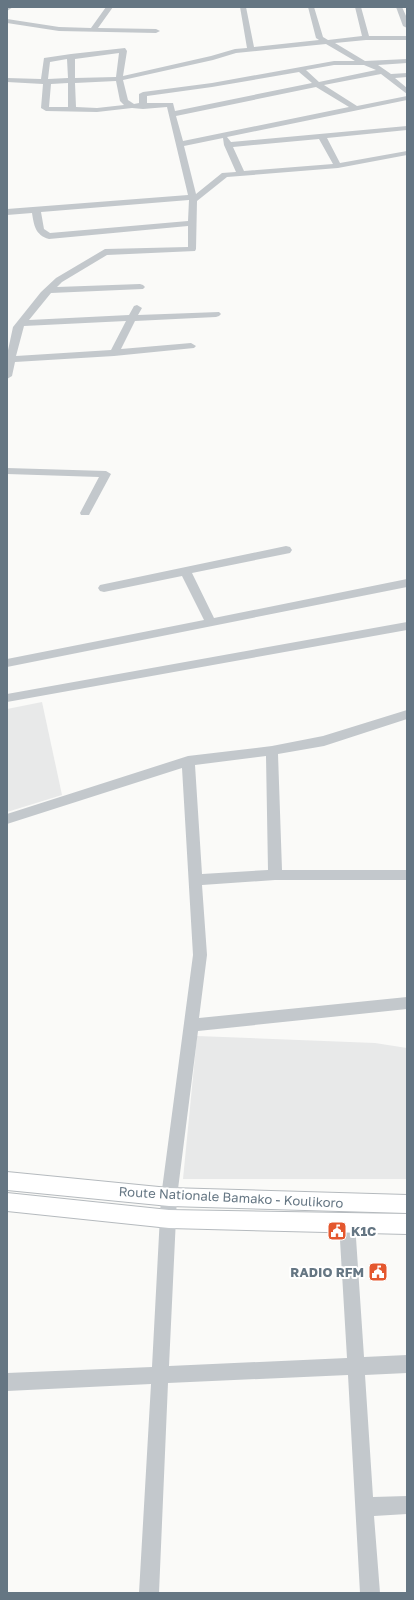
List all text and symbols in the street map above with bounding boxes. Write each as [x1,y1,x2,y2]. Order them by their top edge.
street label: Route Nationale Bamako - Koulikoro [118,1183,344,1211]
public building icon: K1C [326,1220,348,1242]
place label: K1C [351,1223,376,1239]
public building icon: RADIO RFM [367,1261,389,1283]
place label: RADIO RFM [290,1264,364,1280]

